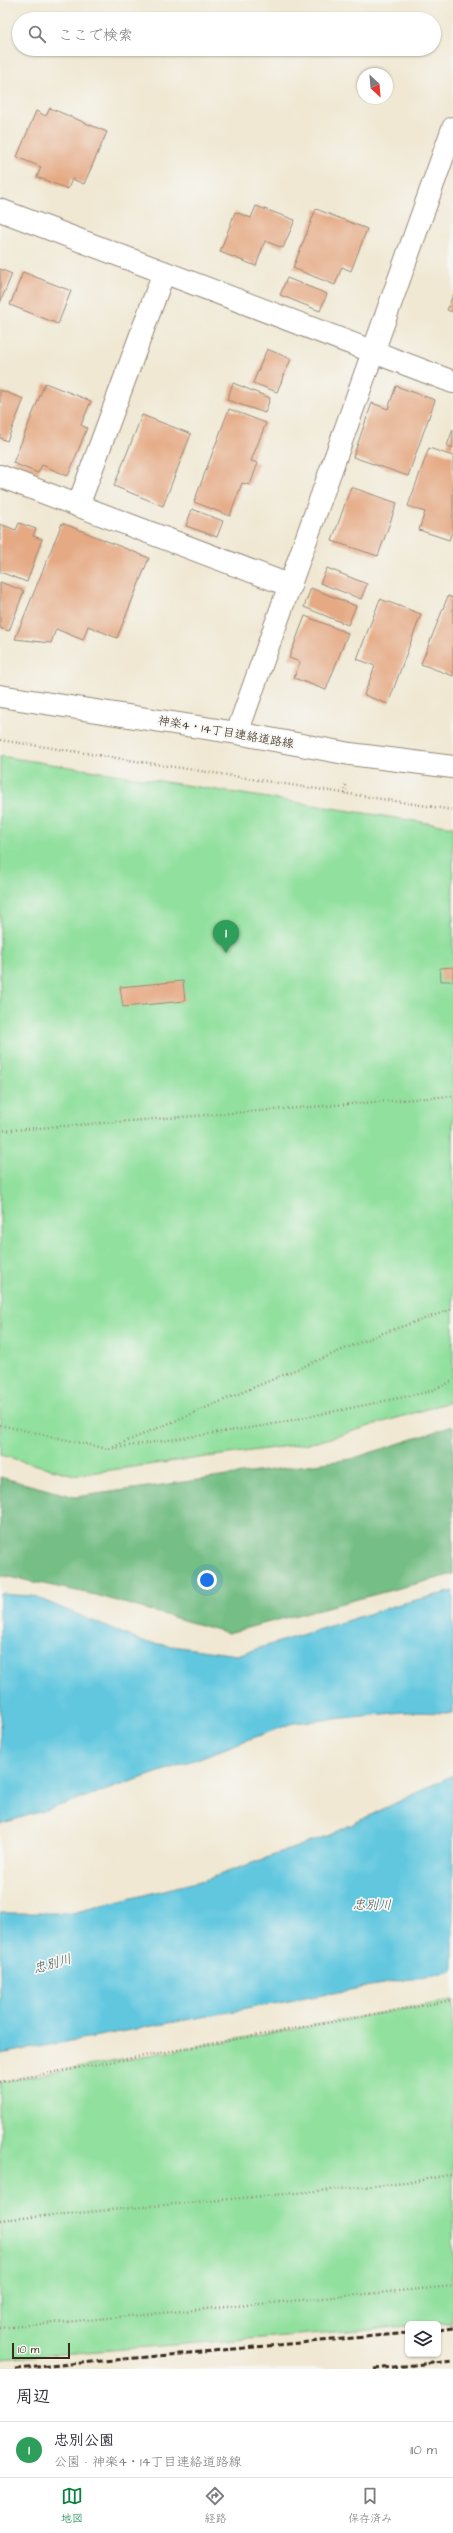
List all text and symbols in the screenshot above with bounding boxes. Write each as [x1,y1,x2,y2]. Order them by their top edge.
search box [12,12,441,56]
icon: search [26,23,48,45]
text: ここで検索 [58,25,133,46]
north arrow [357,68,393,104]
street label: 神楽4・14丁目連絡道路線 [157,712,295,753]
pin: 1 [213,920,239,953]
your location [197,1570,217,1590]
water label: 忠別川 [352,1896,392,1914]
water label: 忠別川 [31,1950,74,1978]
map controls [405,2321,441,2357]
button: layers [405,2321,441,2357]
scale bar [12,2341,70,2360]
text: 10 m [18,2342,39,2357]
text: 周辺 [16,2385,50,2409]
text: 忠別公園 [54,2430,114,2451]
text: 1 [28,2441,30,2459]
text: 110 m [410,2441,437,2459]
text: 公園 · 神楽4・14丁目連絡道路線 [54,2453,242,2471]
tab: 地図 [61,2485,83,2526]
tab: 経路 [204,2485,226,2526]
tab: 保存済み [348,2485,392,2526]

